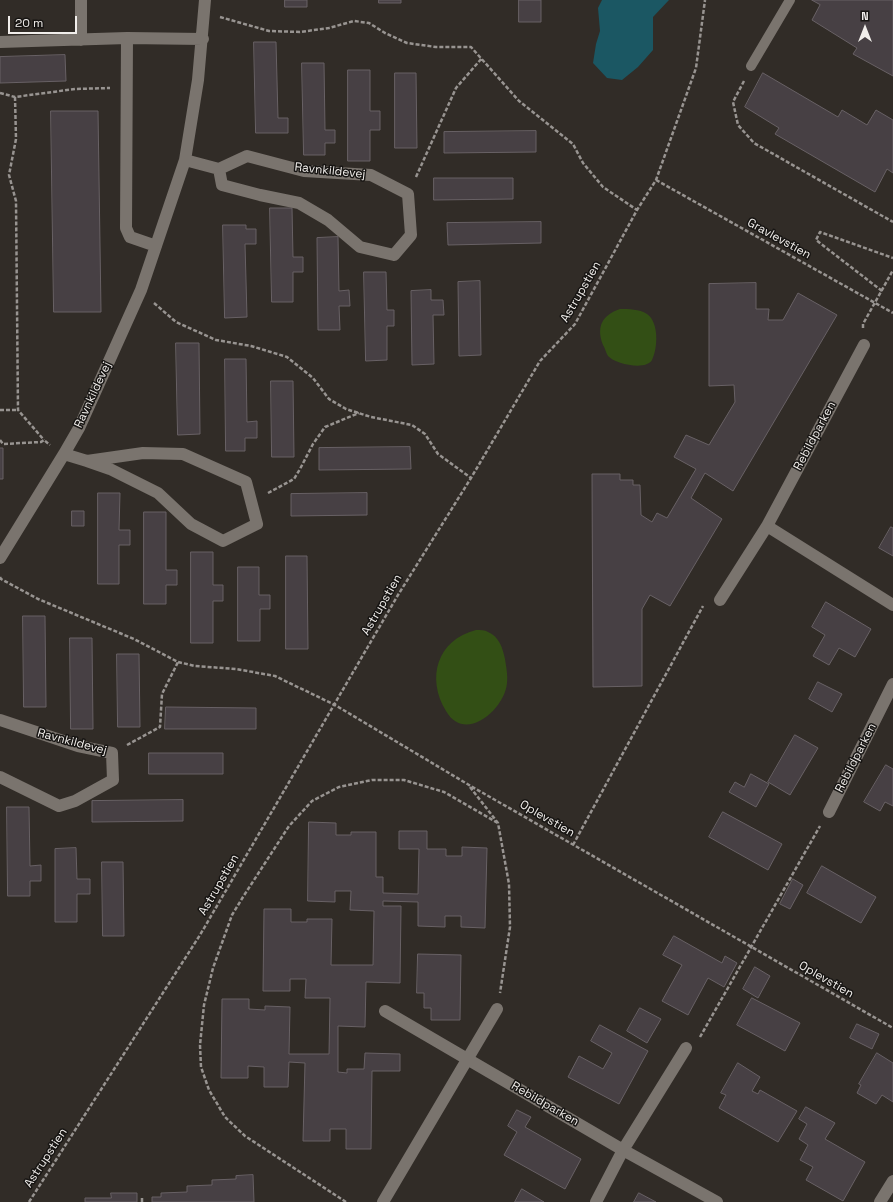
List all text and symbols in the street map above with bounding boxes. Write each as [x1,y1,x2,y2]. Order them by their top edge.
scale bar [10,8,79,34]
north arrow [845,8,885,48]
text: N [861,9,869,23]
text: 20 m [15,15,43,31]
street label: Ravnkildevej [294,160,366,182]
street label: Gravlevstien [745,216,813,262]
street label: Astrupstien [558,259,604,325]
street label: Ravnkildevej [71,360,115,430]
street label: Rebildparken [791,399,839,473]
street label: Astrupstien [359,572,405,638]
street label: Rebildparken [832,721,880,795]
street label: Ravnkildevej [36,726,108,758]
street label: Oplevstien [517,798,577,840]
street label: Astrupstien [196,852,242,918]
street label: Oplevstien [796,959,856,1001]
street label: Rebildparken [509,1079,581,1129]
street label: Astrupstien [21,1126,71,1190]

